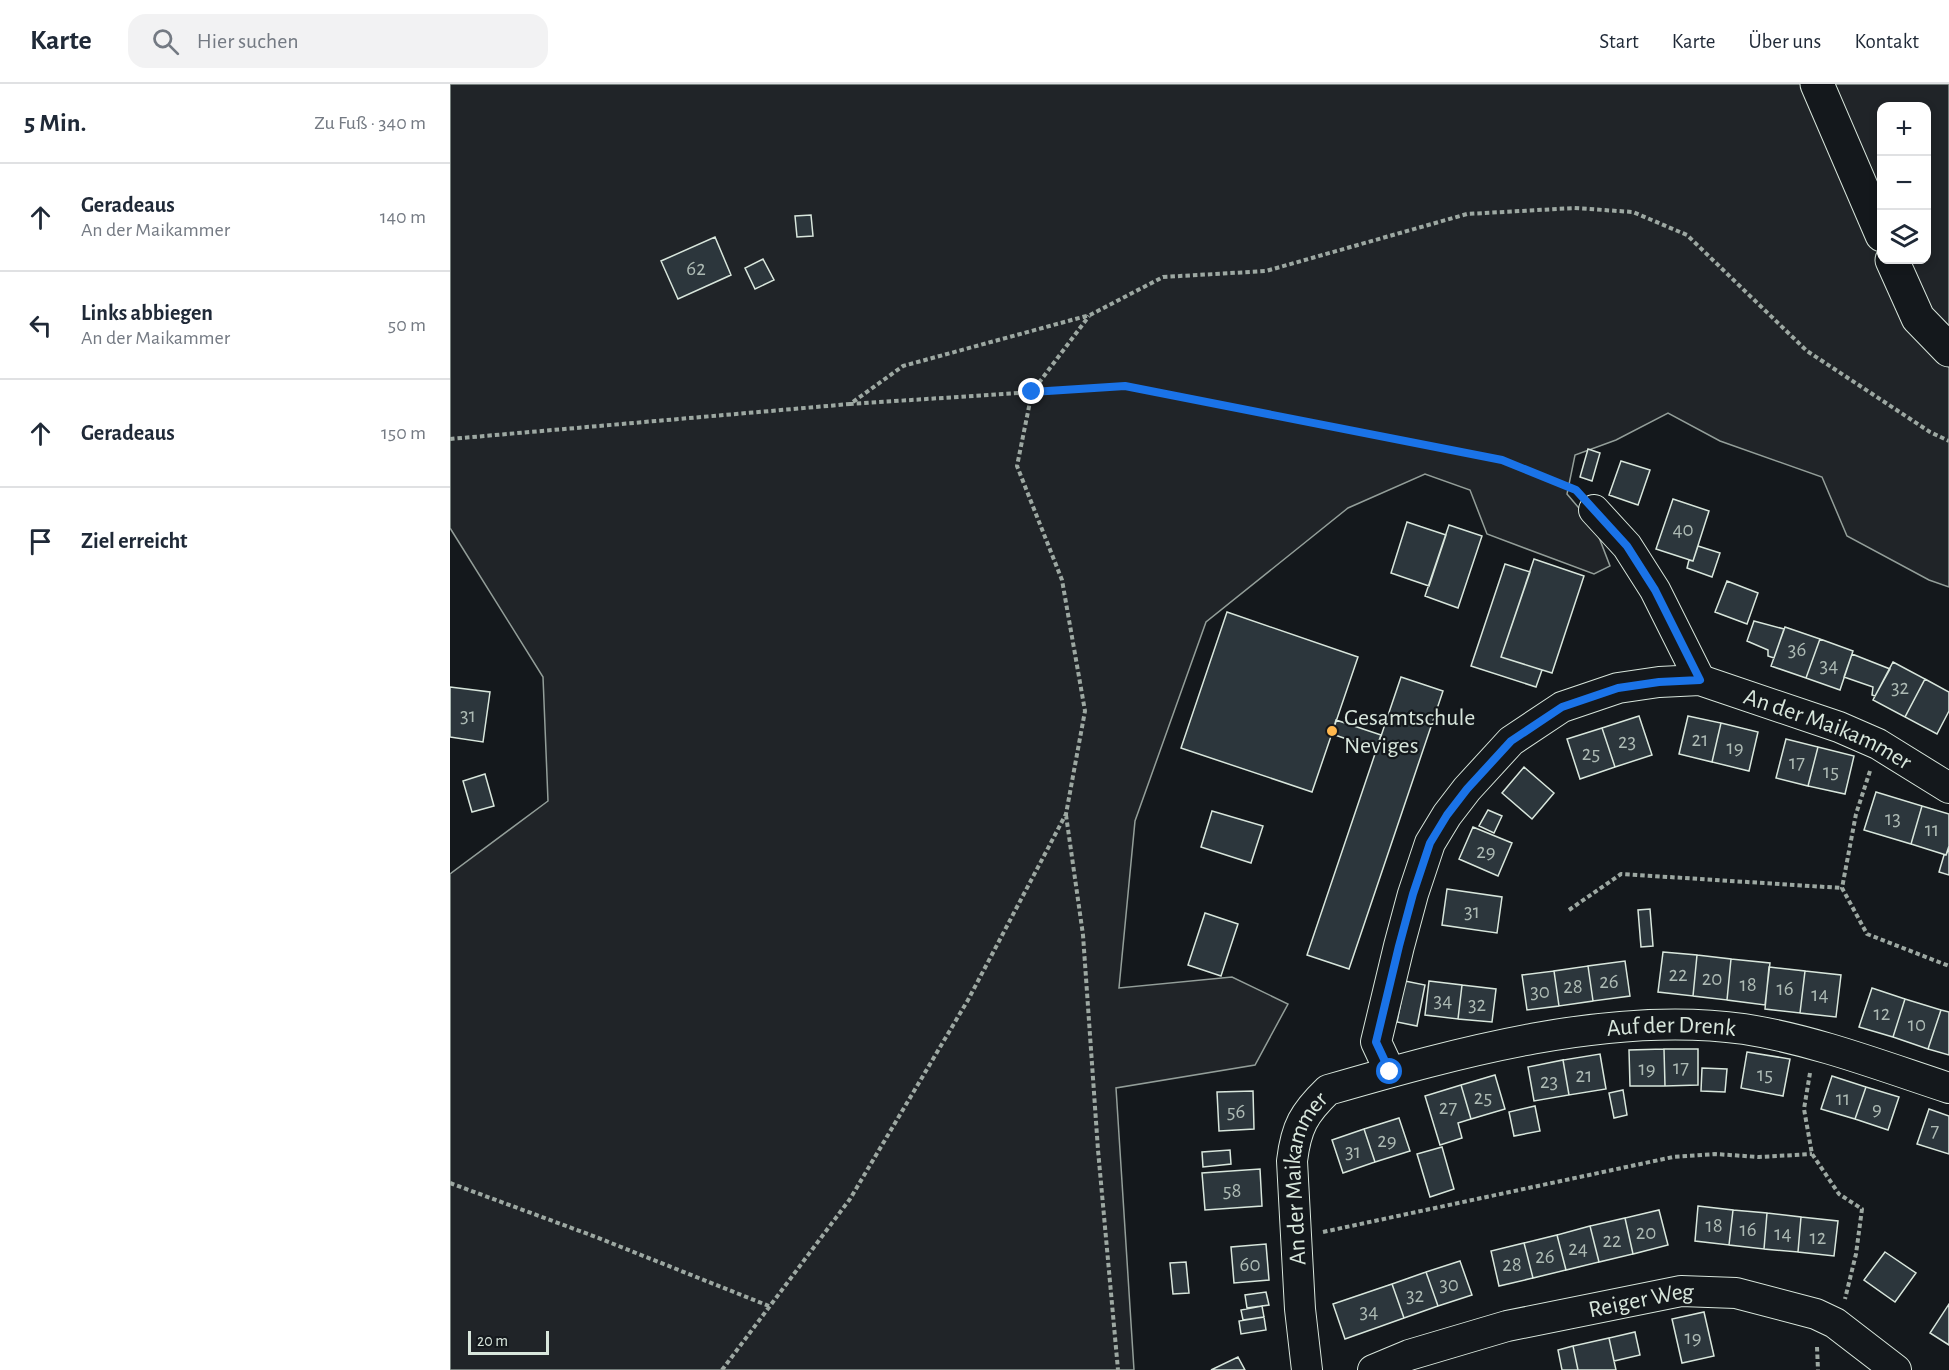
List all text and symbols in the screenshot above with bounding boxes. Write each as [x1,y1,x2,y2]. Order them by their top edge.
search box [128,14,548,68]
icon: search [149,25,182,58]
text: Karte [30,27,92,55]
text: Hier suchen [197,30,299,52]
text: Start [1599,31,1639,52]
text: Karte [1672,31,1715,52]
text: Über uns [1748,31,1821,52]
text: Kontakt [1854,31,1919,52]
map controls [1877,102,1931,264]
button: + [1877,102,1931,156]
text: 5 Min. [24,110,86,136]
text: Zu Fuß · 340 m [314,113,426,133]
button: − [1877,156,1931,210]
text: Geradeaus [81,194,175,216]
icon: ahead [24,201,57,234]
text: 140 m [380,207,426,227]
button: layers [1877,210,1931,264]
text: An der Maikammer [81,220,230,240]
house number: 62 [686,258,706,279]
text: Links abbiegen [81,302,213,324]
icon: left [24,309,57,342]
text: 50 m [388,315,426,335]
text: An der Maikammer [81,328,230,348]
route end [1018,378,1044,404]
icon: ahead [24,417,57,450]
text: Geradeaus [81,422,175,444]
text: 150 m [381,423,426,443]
house number: 40 [1672,519,1694,540]
icon: arrive [24,525,57,558]
text: Ziel erreicht [81,530,188,552]
house number: 36 [1788,639,1806,660]
house number: 34 [1820,655,1838,676]
house number: 32 [1891,677,1909,698]
street label: An der Maikammer [1741,685,1916,775]
house number: 31 [460,705,476,726]
place label: Gesamtschule Neviges [1344,706,1475,758]
marker: Gesamtschule Neviges [1325,724,1339,738]
house number: 21 [1692,729,1708,750]
house number: 23 [1618,731,1636,752]
house number: 19 [1726,737,1744,758]
house number: 25 [1582,743,1600,764]
house number: 17 [1789,752,1805,773]
house number: 15 [1823,761,1839,782]
house number: 13 [1885,808,1901,829]
house number: 11 [1925,819,1939,840]
house number: 29 [1476,841,1496,862]
house number: 31 [1464,901,1480,922]
house number: 22 [1668,964,1688,985]
house number: 20 [1702,968,1722,989]
house number: 26 [1599,971,1619,992]
house number: 18 [1739,974,1757,995]
house number: 28 [1563,976,1583,997]
house number: 16 [1776,978,1794,999]
house number: 30 [1530,981,1550,1002]
house number: 14 [1811,984,1829,1005]
house number: 34 [1434,990,1452,1011]
house number: 32 [1468,994,1486,1015]
house number: 12 [1874,1003,1890,1024]
street label: Auf der Drenk [1606,1013,1737,1041]
house number: 10 [1908,1014,1926,1035]
house number: 17 [1673,1057,1689,1078]
route start [1376,1058,1402,1084]
house number: 19 [1638,1058,1656,1079]
house number: 15 [1757,1064,1773,1085]
house number: 21 [1576,1065,1592,1086]
house number: 23 [1540,1071,1558,1092]
street label: An der Maikammer [1281,1087,1333,1266]
house number: 25 [1474,1087,1492,1108]
house number: 11 [1836,1088,1850,1109]
house number: 27 [1439,1097,1457,1118]
house number: 9 [1872,1098,1882,1119]
house number: 56 [1227,1101,1245,1122]
house number: 7 [1931,1120,1940,1141]
house number: 29 [1377,1130,1397,1151]
house number: 31 [1345,1141,1361,1162]
house number: 58 [1223,1180,1241,1201]
house number: 18 [1705,1215,1723,1236]
house number: 16 [1739,1219,1757,1240]
house number: 20 [1636,1222,1656,1243]
house number: 14 [1774,1223,1792,1244]
house number: 12 [1810,1227,1826,1248]
house number: 22 [1602,1230,1622,1251]
house number: 24 [1568,1238,1588,1259]
house number: 26 [1535,1246,1555,1267]
house number: 60 [1240,1254,1260,1275]
house number: 28 [1502,1254,1522,1275]
house number: 30 [1439,1274,1459,1295]
street label: Reiger Weg [1587,1280,1694,1322]
house number: 32 [1406,1285,1424,1306]
house number: 34 [1360,1301,1378,1322]
house number: 19 [1684,1327,1702,1348]
scale bar [468,1328,549,1356]
text: 20 m [477,1333,508,1349]

